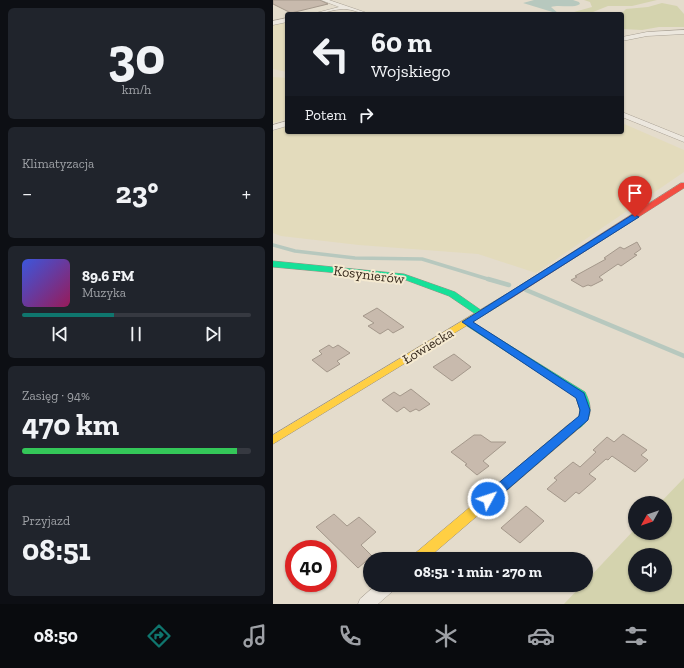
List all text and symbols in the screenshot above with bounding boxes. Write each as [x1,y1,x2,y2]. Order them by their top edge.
text: 30 [108,25,165,87]
text: 60 m [371,26,432,59]
icon: left [305,28,357,80]
text: Wojskiego [371,60,451,82]
text: km/h [122,82,151,97]
icon: right [355,104,377,126]
text: Potem [305,106,347,124]
text: Klimatyzacja [22,156,94,171]
text: 23° [116,175,159,211]
pin [618,176,652,217]
text: − [22,180,32,207]
text: + [242,180,251,207]
icon: arrive [624,182,646,204]
street label: Kosynierów [333,262,406,288]
text: 89.6 FM [82,267,134,285]
text: Muzyka [82,285,126,300]
icon: previous [49,323,71,345]
icon: pause [125,323,147,345]
icon: next [202,323,224,345]
street label: Łowiecka [399,324,457,368]
text: Zasięg · 94% [22,388,90,403]
text: 470 km [22,407,119,443]
position arrow [467,478,509,520]
north arrow [628,496,672,540]
map controls [628,496,672,592]
text: Przyjazd [22,513,70,528]
text: 08:51 [22,532,91,568]
speed limit sign: 40 [285,540,337,592]
button: sound [628,548,672,592]
text: 08:51 · 1 min · 270 m [414,563,542,581]
icon: directions [145,622,173,650]
icon: music [241,622,269,650]
icon: phone [336,622,364,650]
icon: climate [432,622,460,650]
icon: car [527,622,555,650]
icon: filters [622,622,650,650]
text: 08:50 [34,625,78,647]

